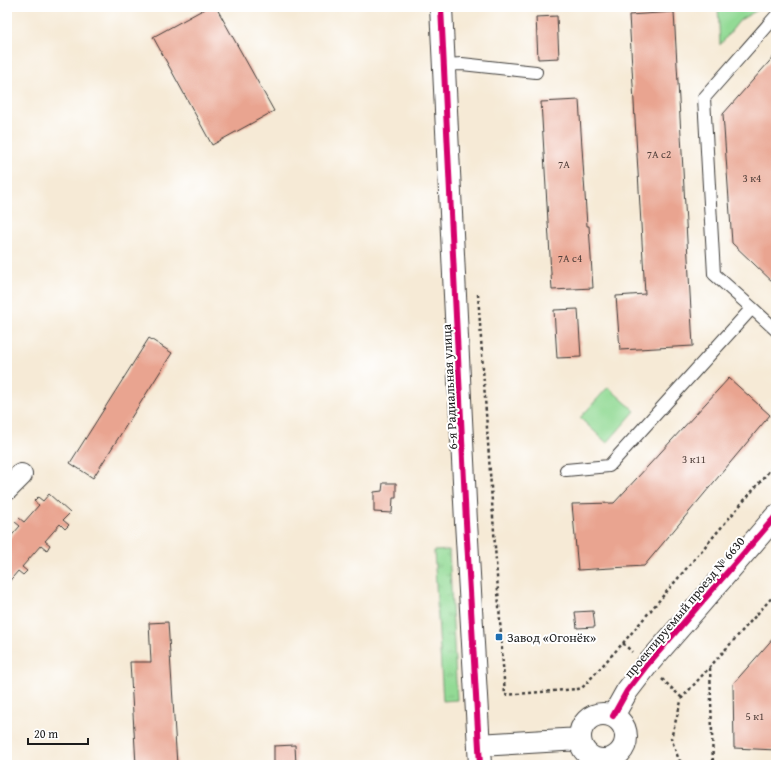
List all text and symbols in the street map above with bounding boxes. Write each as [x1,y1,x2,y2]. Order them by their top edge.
house number: 7А с2 [647,146,671,162]
house number: 7А [558,156,570,172]
house number: 3 к4 [743,170,761,186]
house number: 7А с4 [558,250,582,266]
street label: 6-я Радиальная улица [437,323,462,450]
house number: 3 к11 [682,451,706,467]
street label: проектируемый проезд № 6630 [619,532,749,682]
place label: Завод «Огонёк» [507,628,596,647]
marker: Завод «Огонёк» [494,632,504,642]
house number: 5 к1 [746,708,764,724]
scale bar [28,720,88,746]
text: 20 m [34,725,58,742]

